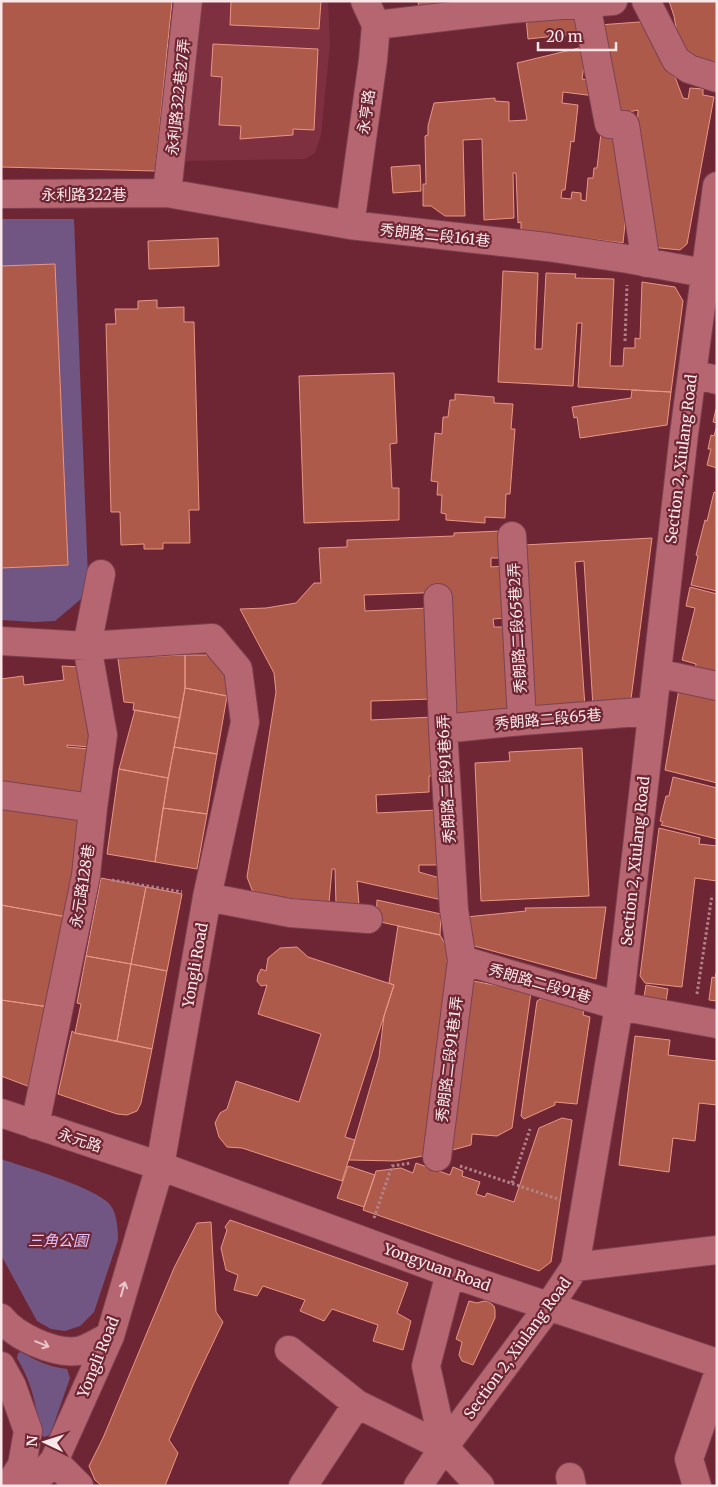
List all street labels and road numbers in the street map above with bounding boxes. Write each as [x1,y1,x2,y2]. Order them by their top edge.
street label: 永利路322巷27弄 [162,38,194,156]
street label: 永亨路 [353,88,379,136]
street label: 永利路322巷 [41,185,127,204]
street label: 秀朗路二段161巷 [379,220,491,250]
street label: Section 2, Xiulang Road [661,373,701,545]
street label: 秀朗路二段65巷2弄 [504,562,530,694]
street label: 秀朗路二段65巷 [494,705,602,733]
street label: 秀朗路二段91巷6弄 [433,714,459,844]
street label: Section 2, Xiulang Road [617,775,653,947]
street label: 永元路128巷 [66,843,98,929]
street label: Yongli Road [178,921,212,1010]
street label: 秀朗路二段91巷 [487,959,593,1007]
street label: 秀朗路二段91巷1弄 [432,995,466,1123]
street label: 永元路 [56,1124,104,1156]
street label: Yongyuan Road [380,1238,493,1295]
street label: Section 2, Xiulang Road [459,1274,575,1422]
street label: Yongli Road [73,1314,123,1401]

